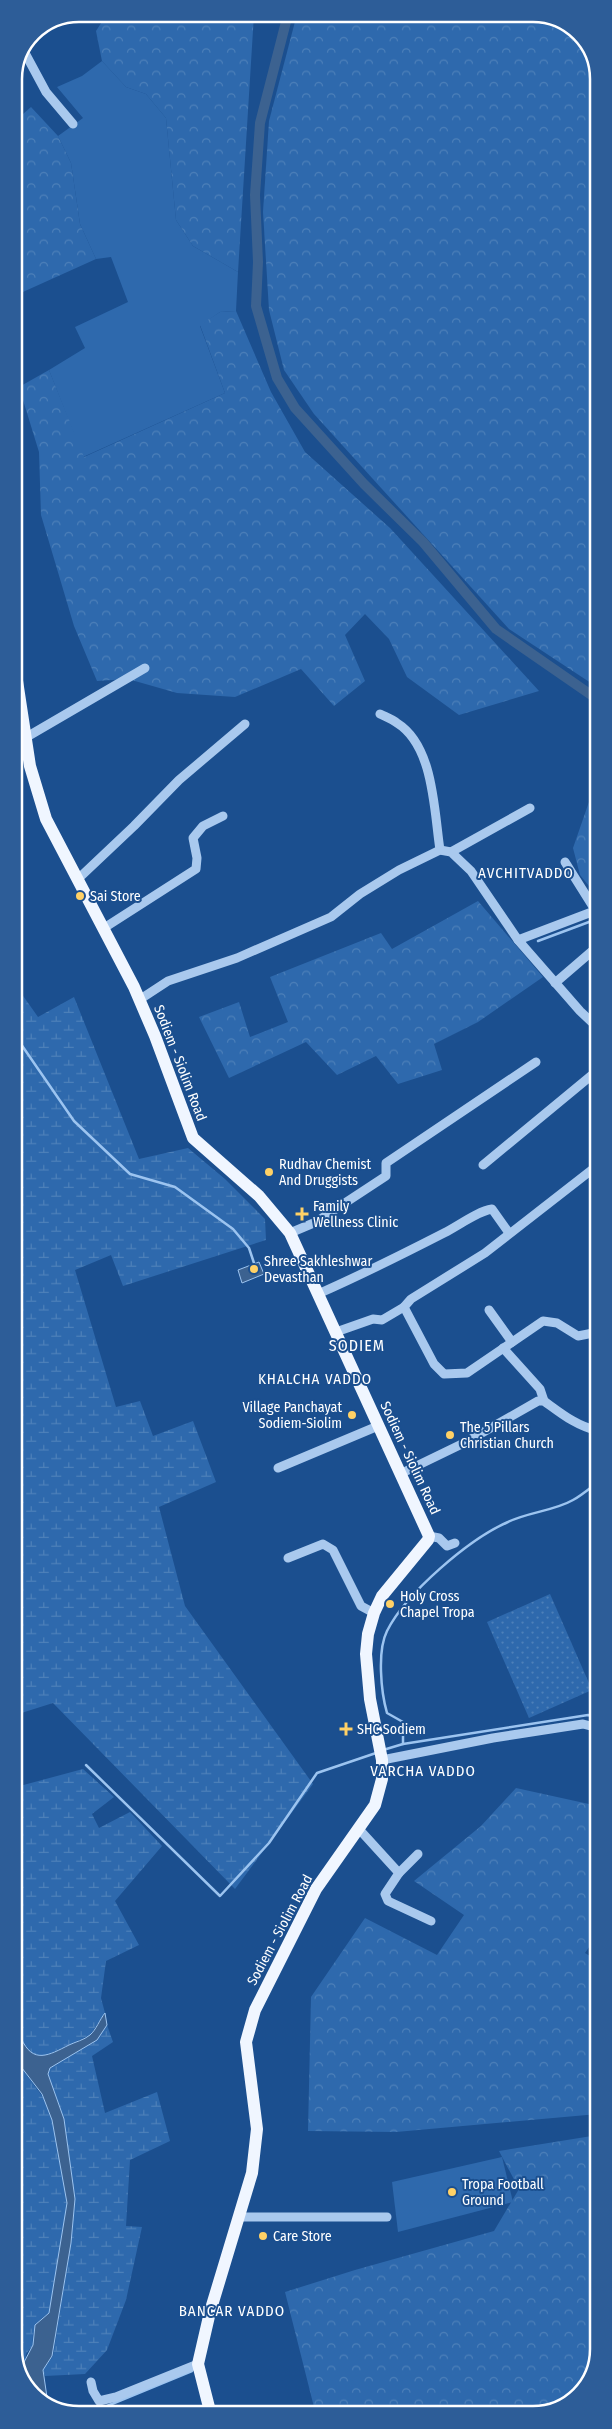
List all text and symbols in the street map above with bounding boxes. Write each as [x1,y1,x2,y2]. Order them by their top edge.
district label: AVCHITVADDO [478,864,574,882]
place label: Sai Store [90,888,141,905]
marker: Sai Store [74,890,86,902]
street label: Sodiem - Siolim Road [150,1003,210,1123]
place label: Rudhav Chemist And Druggists [279,1156,372,1189]
marker: Rudhav Chemist And Druggists [263,1166,275,1178]
place label: Family Wellness Clinic [313,1198,398,1231]
marker: Family Wellness Clinic [295,1207,309,1221]
place label: Shree Sakhleshwar Devasthan [264,1253,372,1286]
marker: Shree Sakhleshwar Devasthan [248,1263,260,1275]
district label: SODIEM [329,1336,385,1355]
district label: KHALCHA VADDO [258,1370,372,1388]
place label: Village Panchayat Sodiem-Siolim [242,1399,342,1432]
street label: Sodiem - Siolim Road [376,1399,444,1517]
marker: Village Panchayat Sodiem-Siolim [346,1409,358,1421]
place label: The 5 Pillars Christian Church [460,1419,554,1452]
marker: The 5 Pillars Christian Church [444,1429,456,1441]
place label: Holy Cross Chapel Tropa [400,1588,475,1621]
marker: Holy Cross Chapel Tropa [384,1598,396,1610]
place label: SHC Sodiem [357,1721,426,1738]
marker: SHC Sodiem [339,1722,353,1736]
district label: VARCHA VADDO [370,1762,476,1780]
street label: Sodiem - Siolim Road [244,1872,316,1988]
place label: Tropa Football Ground [462,2176,544,2209]
marker: Tropa Football Ground [446,2186,458,2198]
place label: Care Store [273,2228,332,2245]
marker: Care Store [257,2230,269,2242]
district label: BANCAR VADDO [179,2302,285,2320]

